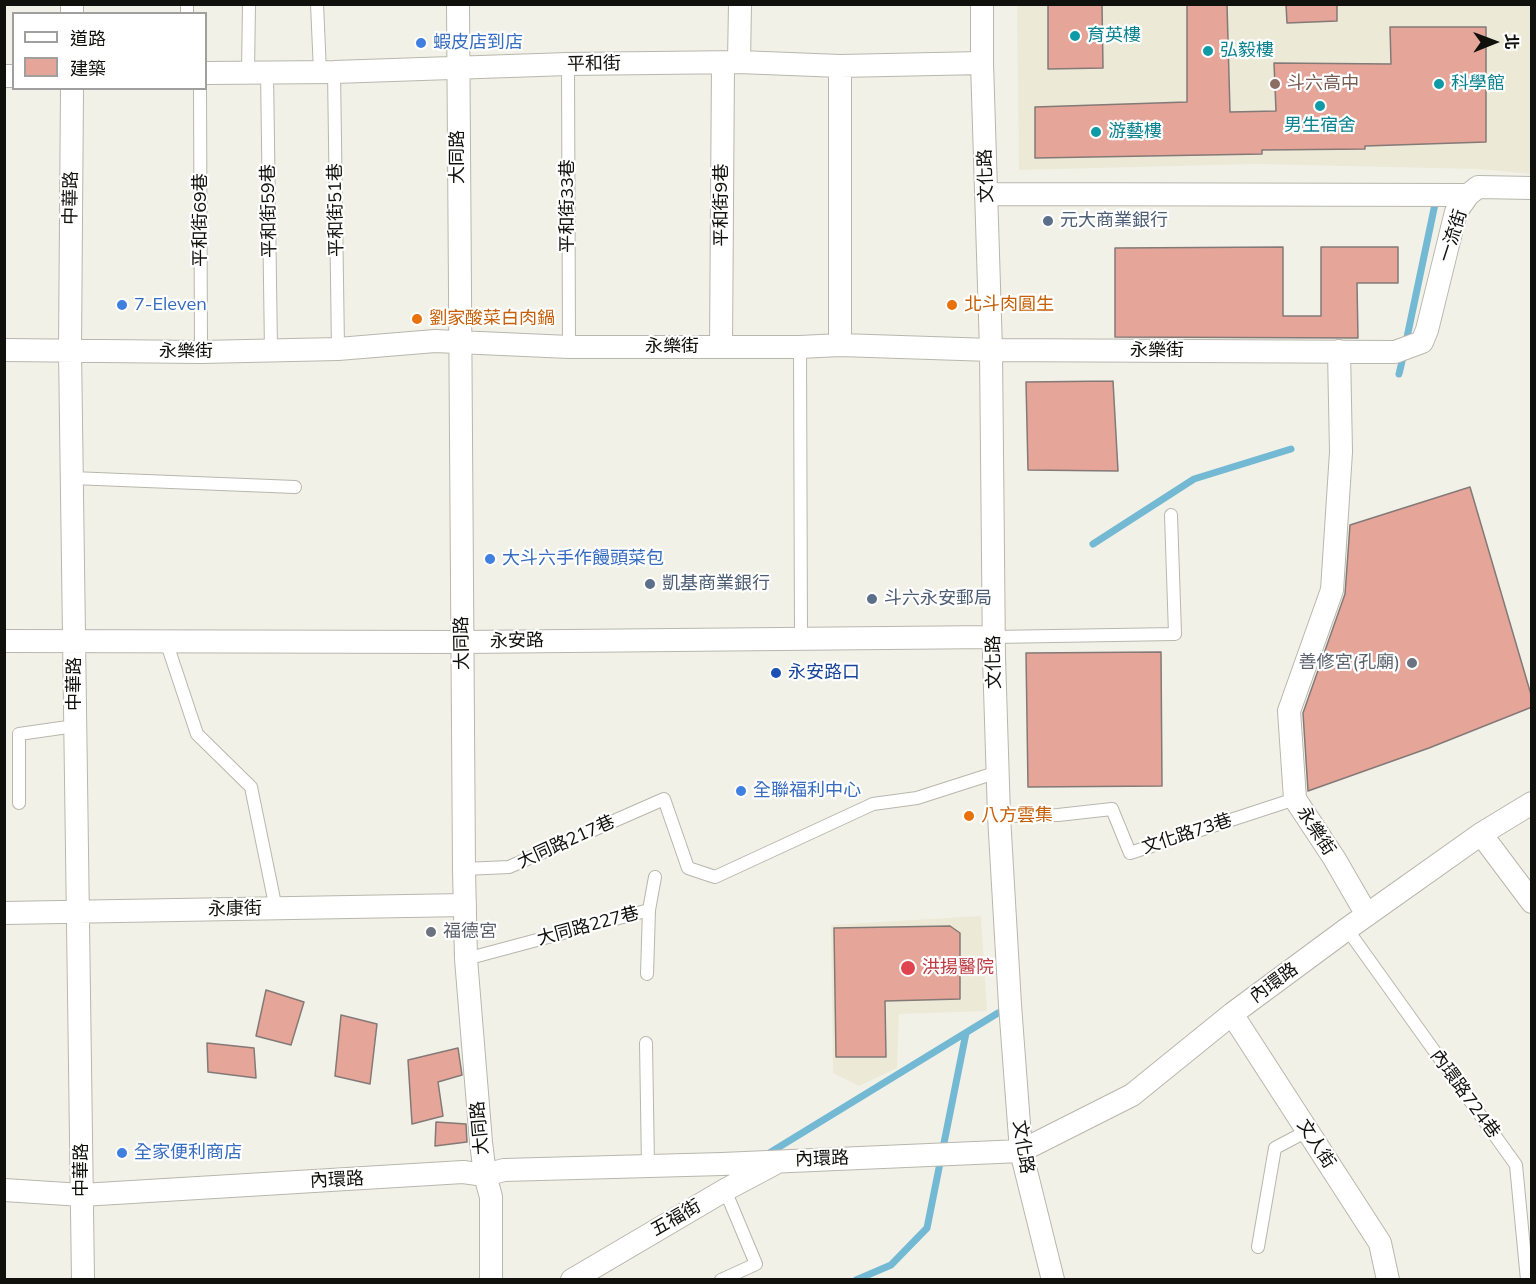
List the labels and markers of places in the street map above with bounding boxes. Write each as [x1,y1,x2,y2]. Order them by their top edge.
place label: 育英樓 [1087,25,1141,47]
marker: 育英樓 [1068,29,1082,43]
place label: 蝦皮店到店 [433,32,523,54]
marker: 蝦皮店到店 [414,36,428,50]
place label: 弘毅樓 [1220,40,1274,62]
marker: 弘毅樓 [1201,44,1215,58]
place label: 斗六高中 [1287,73,1359,95]
place label: 科學館 [1451,73,1505,95]
marker: 斗六高中 [1268,77,1282,91]
marker: 科學館 [1432,77,1446,91]
marker: 男生宿舍 [1313,99,1327,113]
place label: 男生宿舍 [1284,115,1356,137]
place label: 游藝樓 [1108,121,1162,143]
marker: 游藝樓 [1089,125,1103,139]
place label: 元大商業銀行 [1060,210,1168,232]
marker: 元大商業銀行 [1041,214,1055,228]
place label: 7-Eleven [134,294,207,316]
place label: 北斗肉圓生 [964,294,1054,316]
marker: 7-Eleven [115,298,129,312]
marker: 北斗肉圓生 [945,298,959,312]
place label: 劉家酸菜白肉鍋 [429,308,555,330]
marker: 劉家酸菜白肉鍋 [410,312,424,326]
place label: 大斗六手作饅頭菜包 [502,548,664,570]
marker: 大斗六手作饅頭菜包 [483,552,497,566]
place label: 凱基商業銀行 [662,573,770,595]
marker: 凱基商業銀行 [643,577,657,591]
place label: 斗六永安郵局 [884,588,992,610]
marker: 斗六永安郵局 [865,592,879,606]
place label: 善修宮(孔廟) [1299,652,1400,674]
marker: 善修宮(孔廟) [1405,656,1419,670]
place label: 永安路口 [788,662,860,684]
marker: 永安路口 [769,666,783,680]
place label: 全聯福利中心 [753,780,861,802]
marker: 全聯福利中心 [734,784,748,798]
place label: 八方雲集 [981,805,1053,827]
marker: 八方雲集 [962,809,976,823]
place label: 福德宮 [443,921,497,943]
marker: 福德宮 [424,925,438,939]
place label: 洪揚醫院 [922,957,994,979]
marker: 洪揚醫院 [899,959,917,977]
place label: 全家便利商店 [134,1142,242,1164]
marker: 全家便利商店 [115,1146,129,1160]

